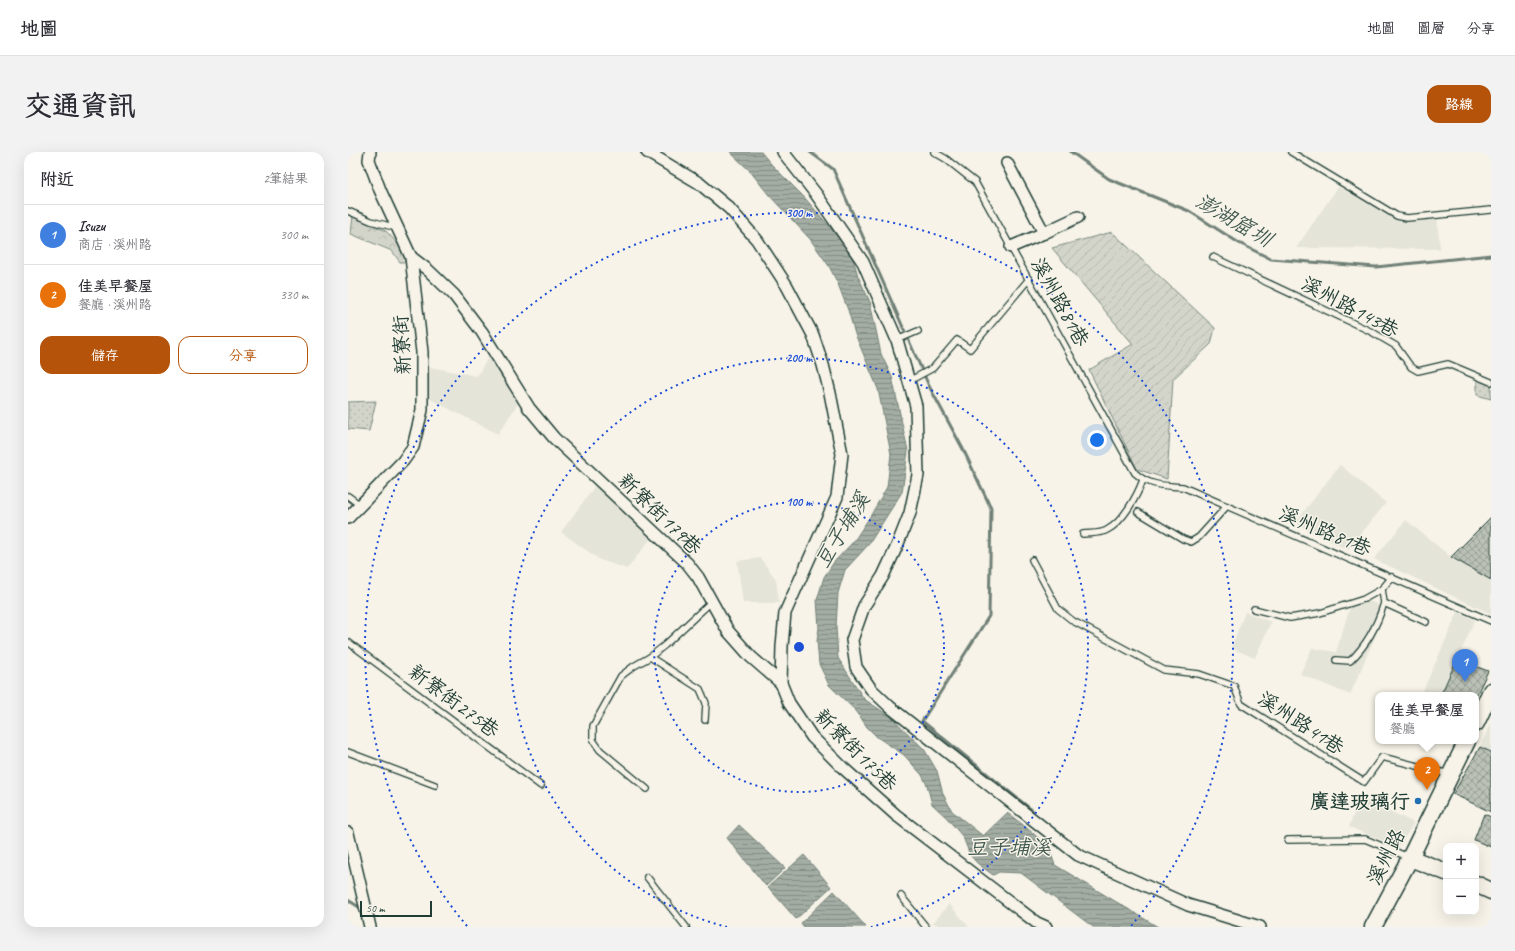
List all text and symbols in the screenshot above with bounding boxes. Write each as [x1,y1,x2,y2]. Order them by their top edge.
text: 地圖 [20,17,58,41]
text: 地圖 [1367,20,1395,37]
text: 圖層 [1417,20,1445,37]
text: 分享 [1467,20,1495,37]
button: 路線 [1427,85,1491,123]
text: 交通資訊 [24,88,136,123]
text: 附近 [40,169,74,190]
text: 2筆結果 [263,171,308,187]
water label: 澎湖窟圳 [1191,188,1279,253]
text: 300 m [786,205,813,221]
text: Isuzu [78,217,105,236]
text: 1 [50,227,56,243]
text: 300 m [280,227,308,243]
text: 商店 · 溪州路 [78,237,152,253]
street label: 溪州路81巷 [1025,253,1095,352]
street label: 溪州路143巷 [1297,271,1404,344]
text: 佳美早餐屋 [78,277,153,296]
text: 2 [50,287,56,303]
text: 330 m [280,287,308,303]
text: 餐廳 · 溪州路 [78,297,152,313]
street label: 新寮街 [388,314,416,376]
button: 儲存 [40,336,170,374]
button: 分享 [178,336,308,374]
text: 200 m [786,350,813,366]
your location [1087,430,1107,450]
street label: 新寮街179巷 [613,468,708,561]
water label: 豆子埔溪 [809,487,876,573]
text: 100 m [786,494,813,510]
street label: 溪州路81巷 [1275,500,1376,562]
centre of rings [792,640,806,654]
pin: 1 [1452,649,1478,682]
street label: 新寮街275巷 [404,659,505,744]
street label: 溪州路41巷 [1253,686,1350,761]
popup [1375,692,1479,744]
text: 佳美早餐屋 [1389,701,1465,720]
street label: 新寮街175巷 [809,703,903,797]
text: 餐廳 [1389,721,1416,737]
pin: 2 [1414,757,1440,790]
place label: 廣達玻璃行 [1310,789,1410,814]
marker: 廣達玻璃行 [1413,796,1423,806]
street label: 溪州路 [1361,824,1411,889]
water label: 豆子埔溪 [967,834,1052,860]
map controls [1443,843,1479,915]
button: + [1443,843,1479,879]
button: − [1443,879,1479,915]
scale bar [360,899,432,918]
text: 50 m [366,901,385,915]

